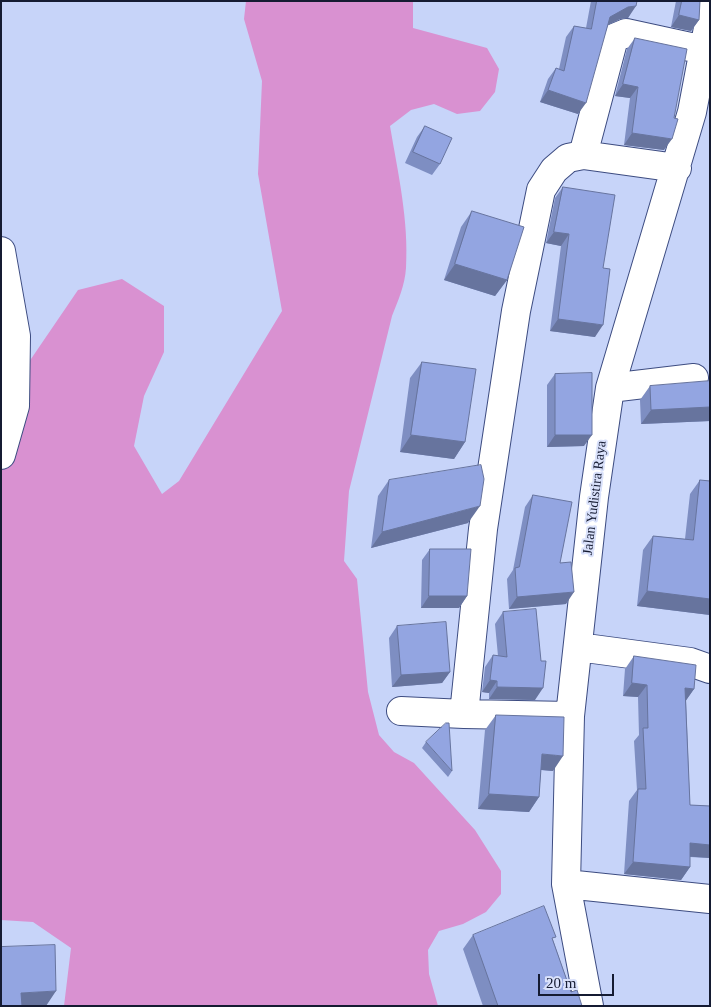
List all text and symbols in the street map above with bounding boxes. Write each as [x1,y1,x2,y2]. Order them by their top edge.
street label: Jalan Yudistira Raya [580,440,610,556]
scale bar [541,964,617,996]
text: 20 m [546,975,576,991]

